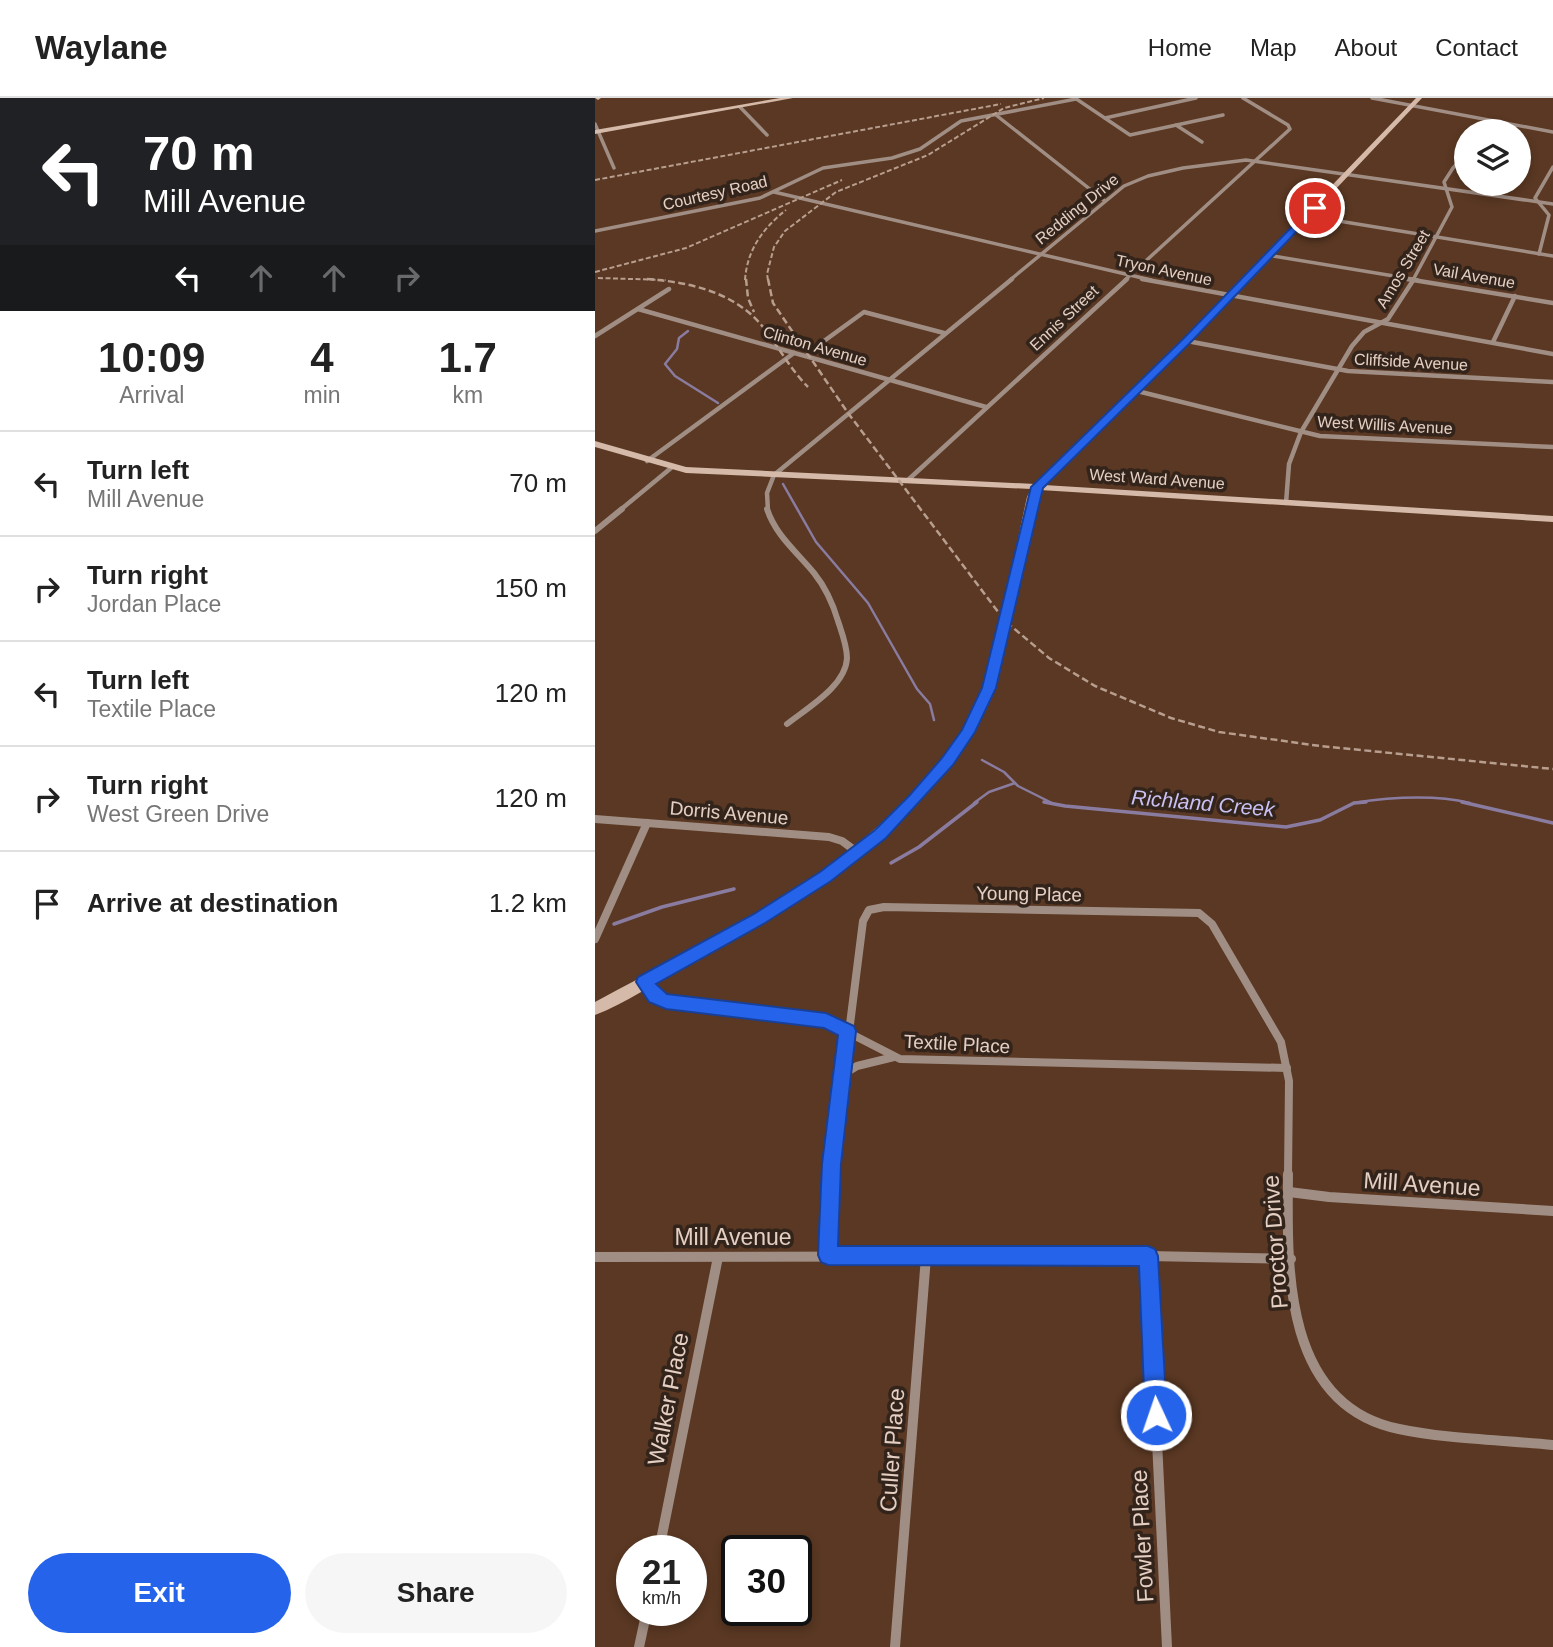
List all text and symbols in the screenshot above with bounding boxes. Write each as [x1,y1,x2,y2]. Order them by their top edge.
text: Waylane [35,29,168,66]
text: Home [1148,34,1212,61]
text: Map [1250,34,1297,61]
text: About [1335,34,1397,61]
text: Contact [1435,34,1518,61]
map controls [1454,119,1531,196]
button: layers [1454,119,1531,196]
icon: left [28,126,119,217]
text: 70 m [143,126,255,180]
street label: Redding Drive [1032,170,1122,248]
street label: Courtesy Road [661,173,769,213]
pin [1285,178,1345,238]
text: Mill Avenue [143,183,306,219]
icon: arrive [1296,189,1334,227]
street label: Amos Street [1373,226,1433,311]
street label: Tryon Avenue [1114,252,1214,289]
icon: left [169,259,207,297]
icon: ahead [242,259,280,297]
icon: ahead [315,259,353,297]
icon: right [388,259,426,297]
street label: Vail Avenue [1432,260,1516,292]
street label: Ennis Street [1026,282,1102,354]
street label: Clinton Avenue [761,323,869,369]
text: 10:09 [98,334,205,381]
text: 4 [310,334,334,381]
text: 1.7 [439,334,497,381]
street label: Cliffside Avenue [1354,351,1469,373]
text: Arrival [119,382,184,408]
text: min [303,382,341,408]
text: km [452,382,483,408]
street label: West Willis Avenue [1317,413,1453,437]
text: Turn left [87,455,189,485]
icon: left [28,465,66,503]
street label: West Ward Avenue [1089,466,1225,492]
text: 70 m [509,468,567,498]
text: Mill Avenue [87,486,204,512]
text: Turn right [87,560,208,590]
icon: right [28,570,66,608]
text: 150 m [495,573,567,603]
text: Jordan Place [87,591,221,617]
text: Turn left [87,665,189,695]
icon: left [28,675,66,713]
text: 120 m [495,678,567,708]
text: Textile Place [87,696,216,722]
text: Turn right [87,770,208,800]
icon: right [28,780,66,818]
text: 120 m [495,783,567,813]
water label: Richland Creek [1130,785,1277,821]
street label: Dorris Avenue [669,797,789,829]
text: West Green Drive [87,801,269,827]
street label: Young Place [976,883,1082,905]
icon: arrive [28,885,66,923]
text: Arrive at destination [87,888,338,918]
text: 1.2 km [489,888,567,918]
street label: Textile Place [903,1031,1011,1057]
street label: Mill Avenue [1363,1167,1481,1201]
street label: Proctor Drive [1257,1174,1293,1310]
street label: Mill Avenue [674,1224,792,1250]
street label: Walker Place [642,1330,694,1468]
position arrow [1119,1378,1193,1452]
street label: Culler Place [875,1387,909,1513]
street label: Fowler Place [1126,1469,1158,1603]
speed limit sign: 30 [721,1535,812,1626]
text: 21 [642,1552,681,1591]
button: Exit [28,1553,291,1633]
button: Share [305,1553,567,1633]
text: km/h [642,1588,681,1608]

